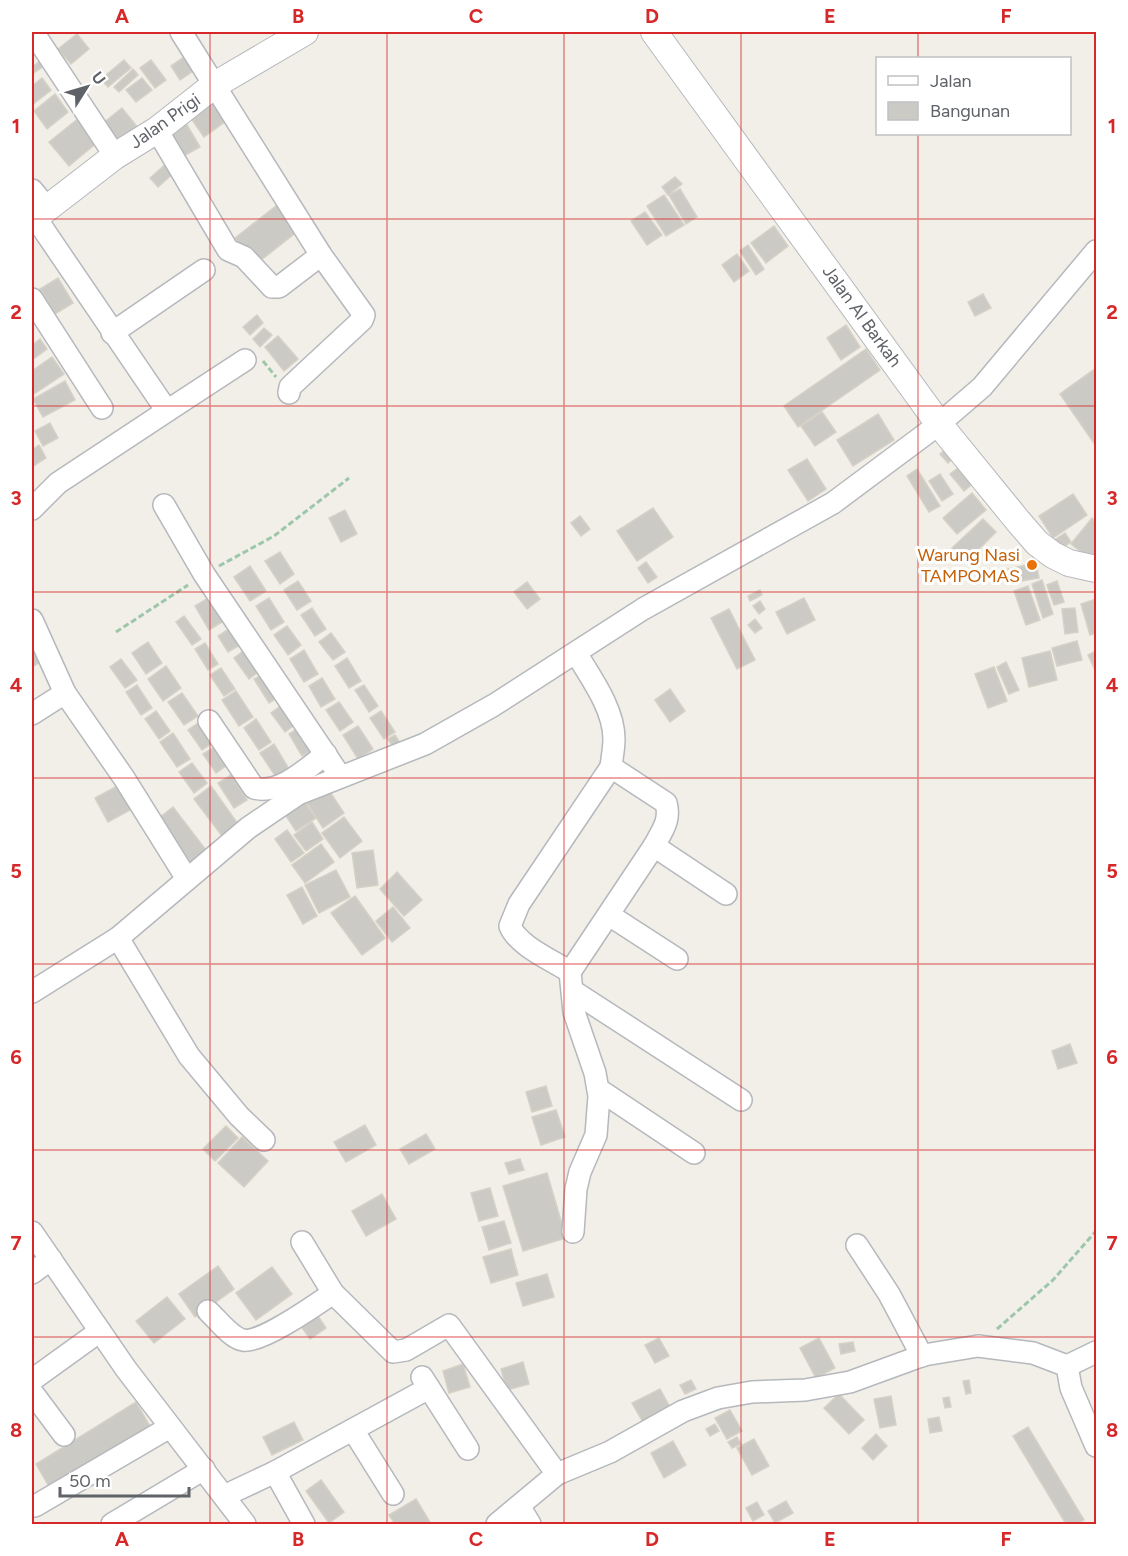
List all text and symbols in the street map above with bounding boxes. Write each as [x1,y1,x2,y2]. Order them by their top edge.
text: A [115,4,130,28]
text: B [292,4,304,28]
text: C [469,4,483,28]
text: D [645,4,659,28]
text: E [824,4,836,28]
text: F [1000,4,1012,28]
north arrow [57,57,117,117]
legend [876,57,1071,135]
text: U [88,68,110,88]
text: Jalan [930,70,972,92]
street label: Jalan Prigi [125,89,205,153]
text: Bangunan [930,100,1010,122]
text: 1 [12,114,20,138]
text: 1 [1108,114,1116,138]
street label: Jalan Al Barkah [818,261,906,371]
text: 2 [10,300,22,324]
text: 2 [1106,300,1118,324]
text: 3 [10,486,22,510]
text: 3 [1106,486,1118,510]
place label: Warung Nasi TAMPOMAS [917,544,1020,587]
marker: Warung Nasi TAMPOMAS [1025,558,1039,572]
text: 4 [10,673,23,697]
text: 4 [1106,673,1119,697]
text: 5 [10,859,22,883]
text: 5 [1106,859,1118,883]
text: 6 [10,1045,22,1069]
text: 6 [1106,1045,1118,1069]
text: 7 [10,1231,22,1255]
text: 7 [1106,1231,1118,1255]
text: 8 [10,1418,22,1442]
text: 8 [1106,1418,1118,1442]
scale bar [60,1460,189,1498]
text: 50 m [69,1470,111,1492]
text: A [115,1527,130,1551]
text: B [292,1527,304,1551]
text: C [469,1527,483,1551]
text: D [645,1527,659,1551]
text: E [824,1527,836,1551]
text: F [1000,1527,1012,1551]

